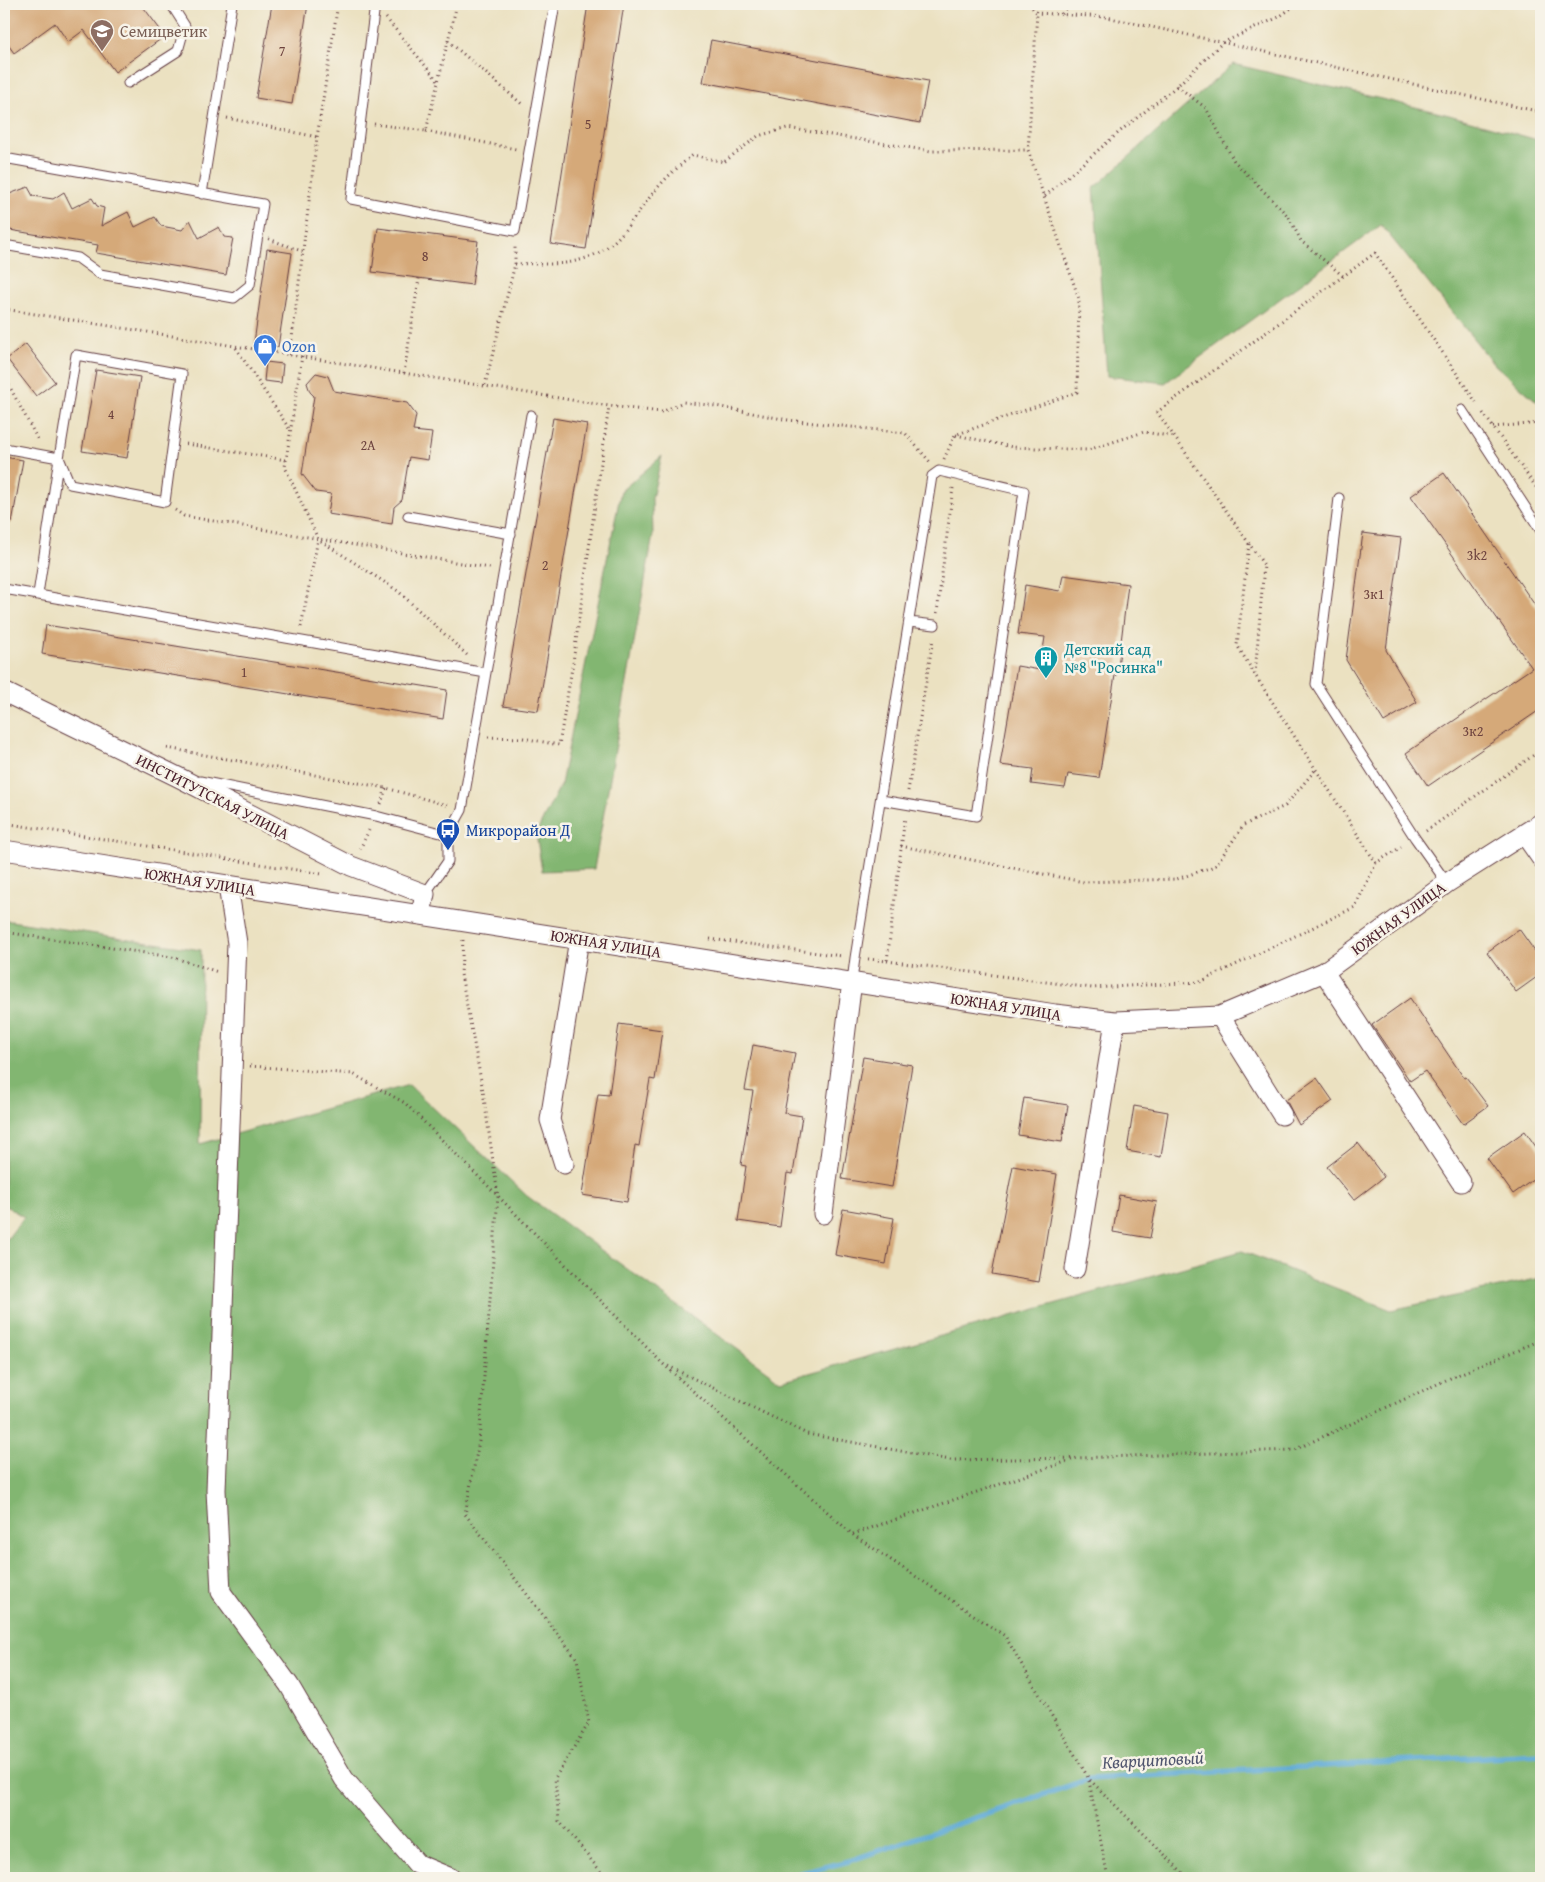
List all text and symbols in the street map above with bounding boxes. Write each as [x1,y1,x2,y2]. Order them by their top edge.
school or university icon: Семицветик [89,18,115,52]
place label: Семицветик [120,19,208,43]
house number: 7 [279,41,286,61]
house number: 5 [585,114,591,134]
house number: 8 [422,246,429,266]
shop icon: Ozon [252,333,278,367]
place label: Ozon [282,334,316,358]
house number: 4 [108,404,115,424]
house number: 2А [360,435,376,455]
house number: 3k2 [1467,545,1487,565]
house number: 2 [542,555,548,575]
house number: 3к1 [1364,584,1384,604]
place label: Детский сад №8 "Росинка" [1063,637,1163,679]
building icon: Детский сад №8 "Росинка" [1033,645,1059,679]
house number: 1 [241,662,247,682]
house number: 3к2 [1463,721,1483,741]
street label: ИНСТИТУТСКАЯ УЛИЦА [132,747,294,845]
bus stop icon: Микрорайон Д [435,817,461,851]
place label: Микрорайон Д [466,818,570,842]
street label: ЮЖНАЯ УЛИЦА [143,860,257,902]
street label: ЮЖНАЯ УЛИЦА [1346,875,1451,961]
street label: ЮЖНАЯ УЛИЦА [549,922,663,964]
street label: ЮЖНАЯ УЛИЦА [949,985,1063,1027]
water label: Кварцитовый [1101,1743,1205,1776]

